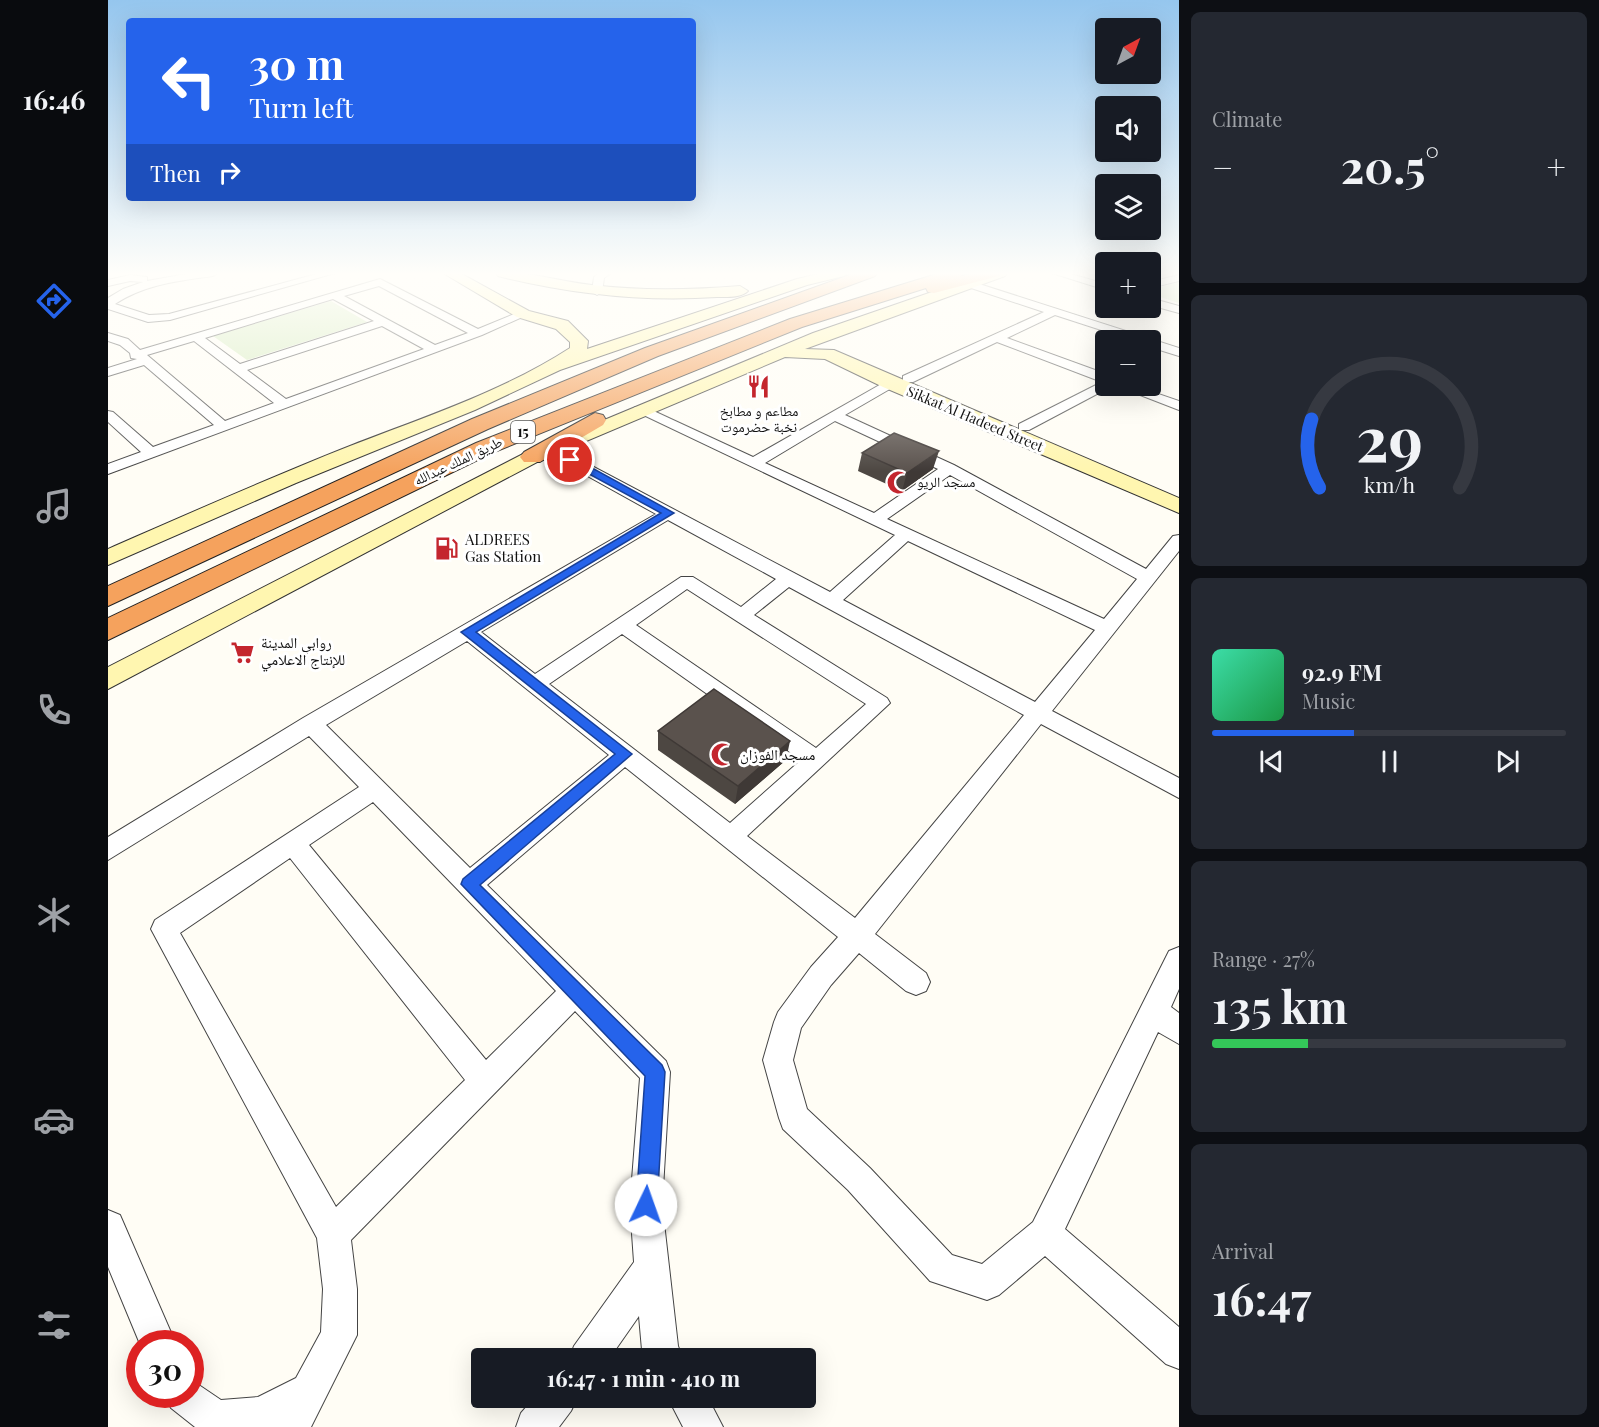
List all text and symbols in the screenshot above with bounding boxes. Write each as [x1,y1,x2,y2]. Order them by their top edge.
north arrow [1095,18,1161,84]
map controls [1095,18,1161,396]
text: 30 m [249,35,344,91]
icon: left [150,42,228,120]
text: 16:46 [23,81,85,117]
text: Turn left [249,89,353,125]
button: sound [1095,96,1161,162]
text: Climate [1212,105,1282,132]
text: 20.5° [1341,135,1439,195]
text: − [1212,144,1233,188]
text: + [1547,144,1566,188]
icon: right [213,156,246,189]
text: Then [150,158,201,188]
button: layers [1095,174,1161,240]
button: + [1095,252,1161,318]
icon: directions [33,280,75,322]
button: − [1095,330,1161,396]
restaurant icon: مطاعم و مطابخ نخبة حضرموت [746,374,772,400]
street label: Sikkat Al Hadeed Street [904,381,1047,456]
text: 29 [1355,394,1423,478]
place label: مطاعم و مطابخ نخبة حضرموت [720,401,798,436]
road number: 15 [511,421,535,443]
street label: طريق الملك عبدالله [411,432,505,490]
pin [544,434,595,485]
icon: arrive [553,443,586,476]
mosque icon: مسجد الريو [886,469,912,495]
text: km/h [1363,470,1415,498]
place label: مسجد الريو [917,472,975,491]
icon: music [33,485,75,527]
place label: ALDREES Gas Station [464,529,541,566]
fuel station icon: ALDREES Gas Station [434,536,460,562]
place label: روابي المدينة للإنتاج الاعلامي [261,632,345,672]
supermarket icon: روابي المدينة للإنتاج الاعلامي [230,639,256,665]
text: 92.9 FM [1302,657,1382,687]
text: Music [1302,687,1355,714]
icon: phone [33,689,75,731]
mosque icon: مسجد الفوزان [709,742,735,768]
place label: مسجد الفوزان [740,744,816,765]
icon: previous [1255,745,1288,778]
icon: pause [1373,745,1406,778]
icon: next [1491,745,1524,778]
icon: climate [33,894,75,936]
text: Range · 27% [1212,945,1315,972]
text: 135 km [1212,975,1348,1035]
icon: car [33,1099,75,1141]
position arrow [614,1173,678,1237]
text: Arrival [1212,1237,1274,1264]
text: 16:47 [1212,1267,1311,1327]
icon: filters [33,1304,75,1346]
speed limit sign: 30 [126,1330,204,1408]
text: 16:47 · 1 min · 410 m [547,1363,740,1393]

